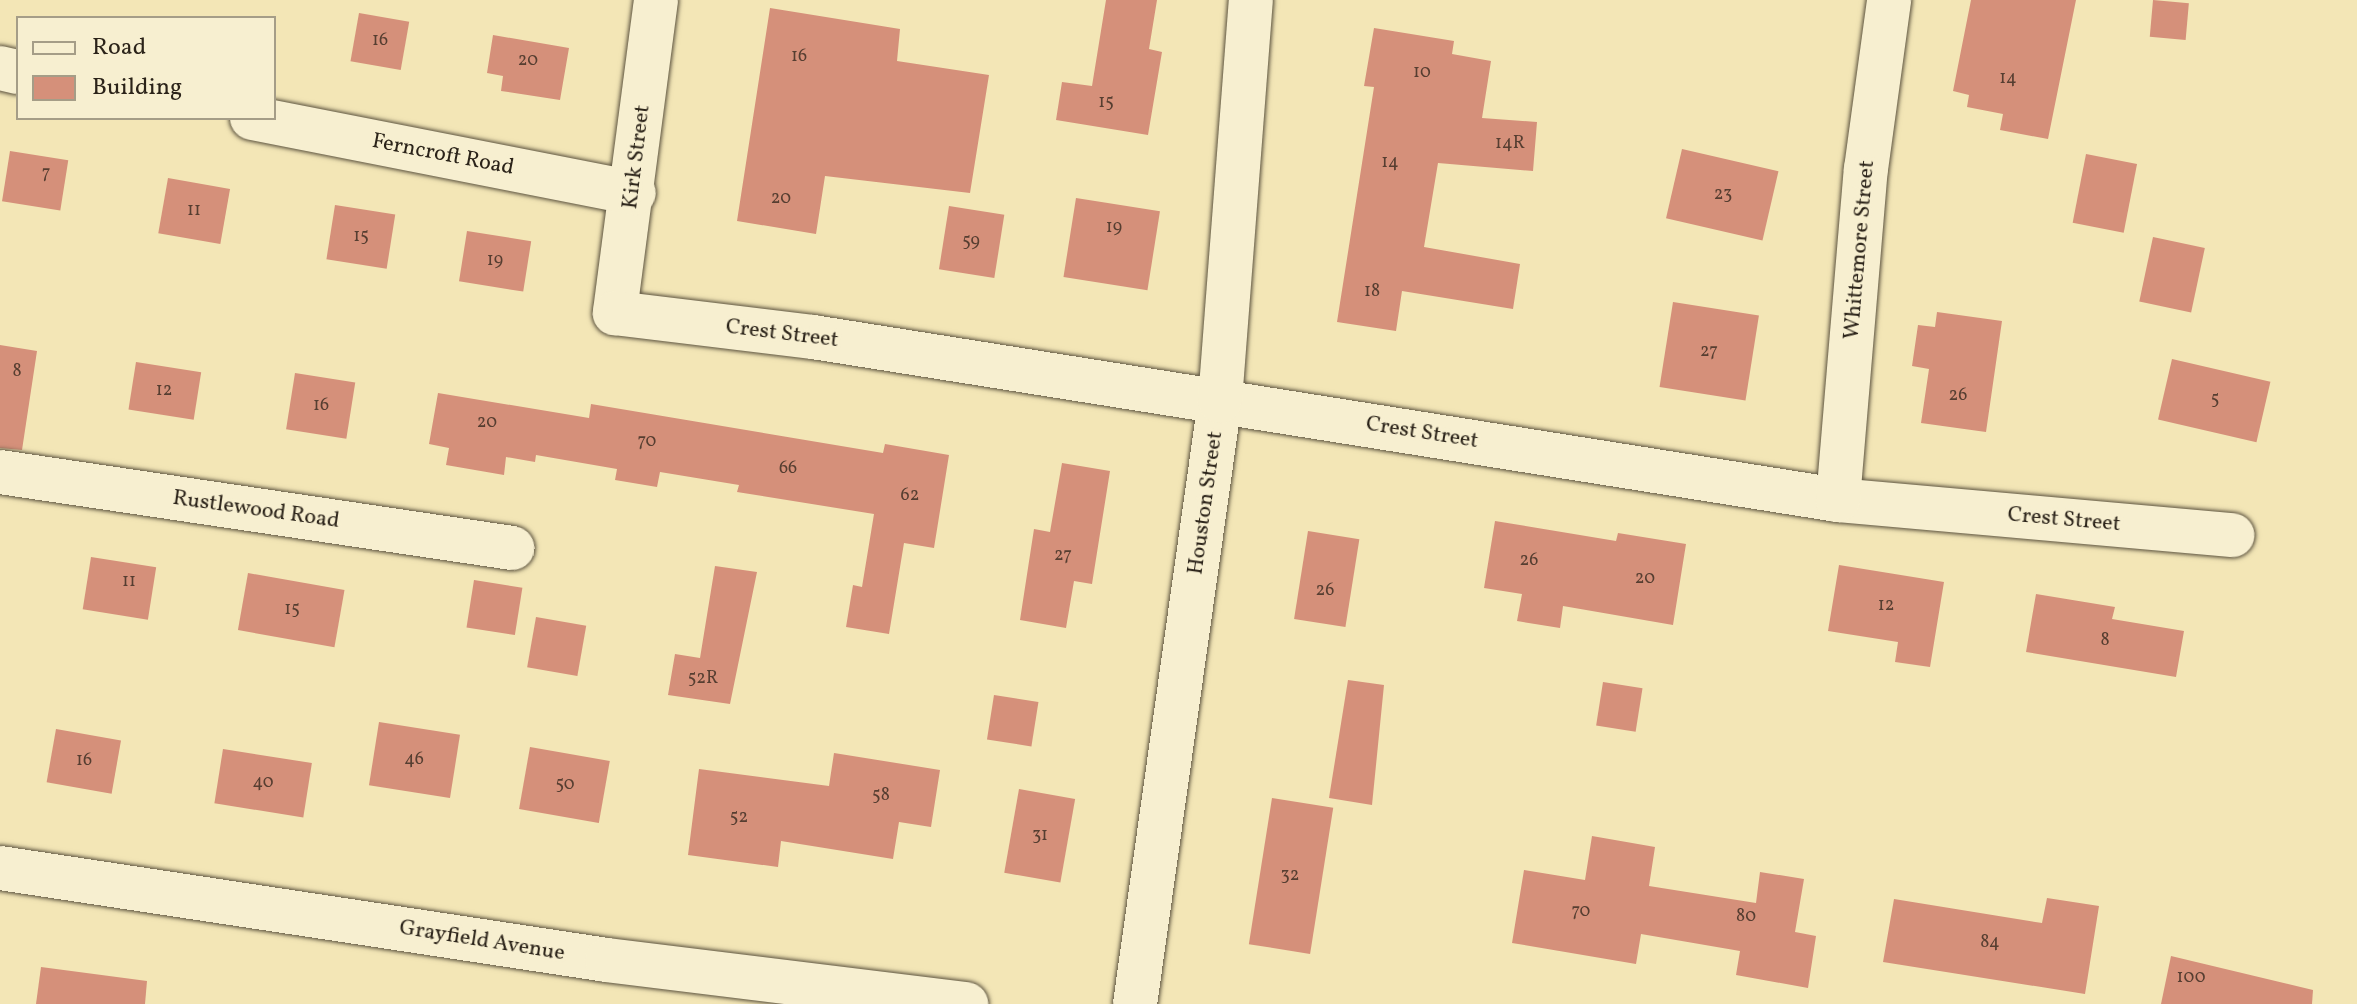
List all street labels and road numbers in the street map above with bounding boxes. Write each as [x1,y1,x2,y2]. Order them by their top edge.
street label: Kirk Street [618,103,656,211]
street label: Ferncroft Road [370,128,516,182]
street label: Whittemore Street [1839,159,1881,341]
street label: Crest Street [724,314,840,354]
street label: Crest Street [1364,411,1480,455]
street label: Houston Street [1183,430,1229,576]
street label: Rustlewood Road [171,485,341,535]
street label: Crest Street [2006,502,2122,538]
street label: Grayfield Avenue [397,915,567,967]

